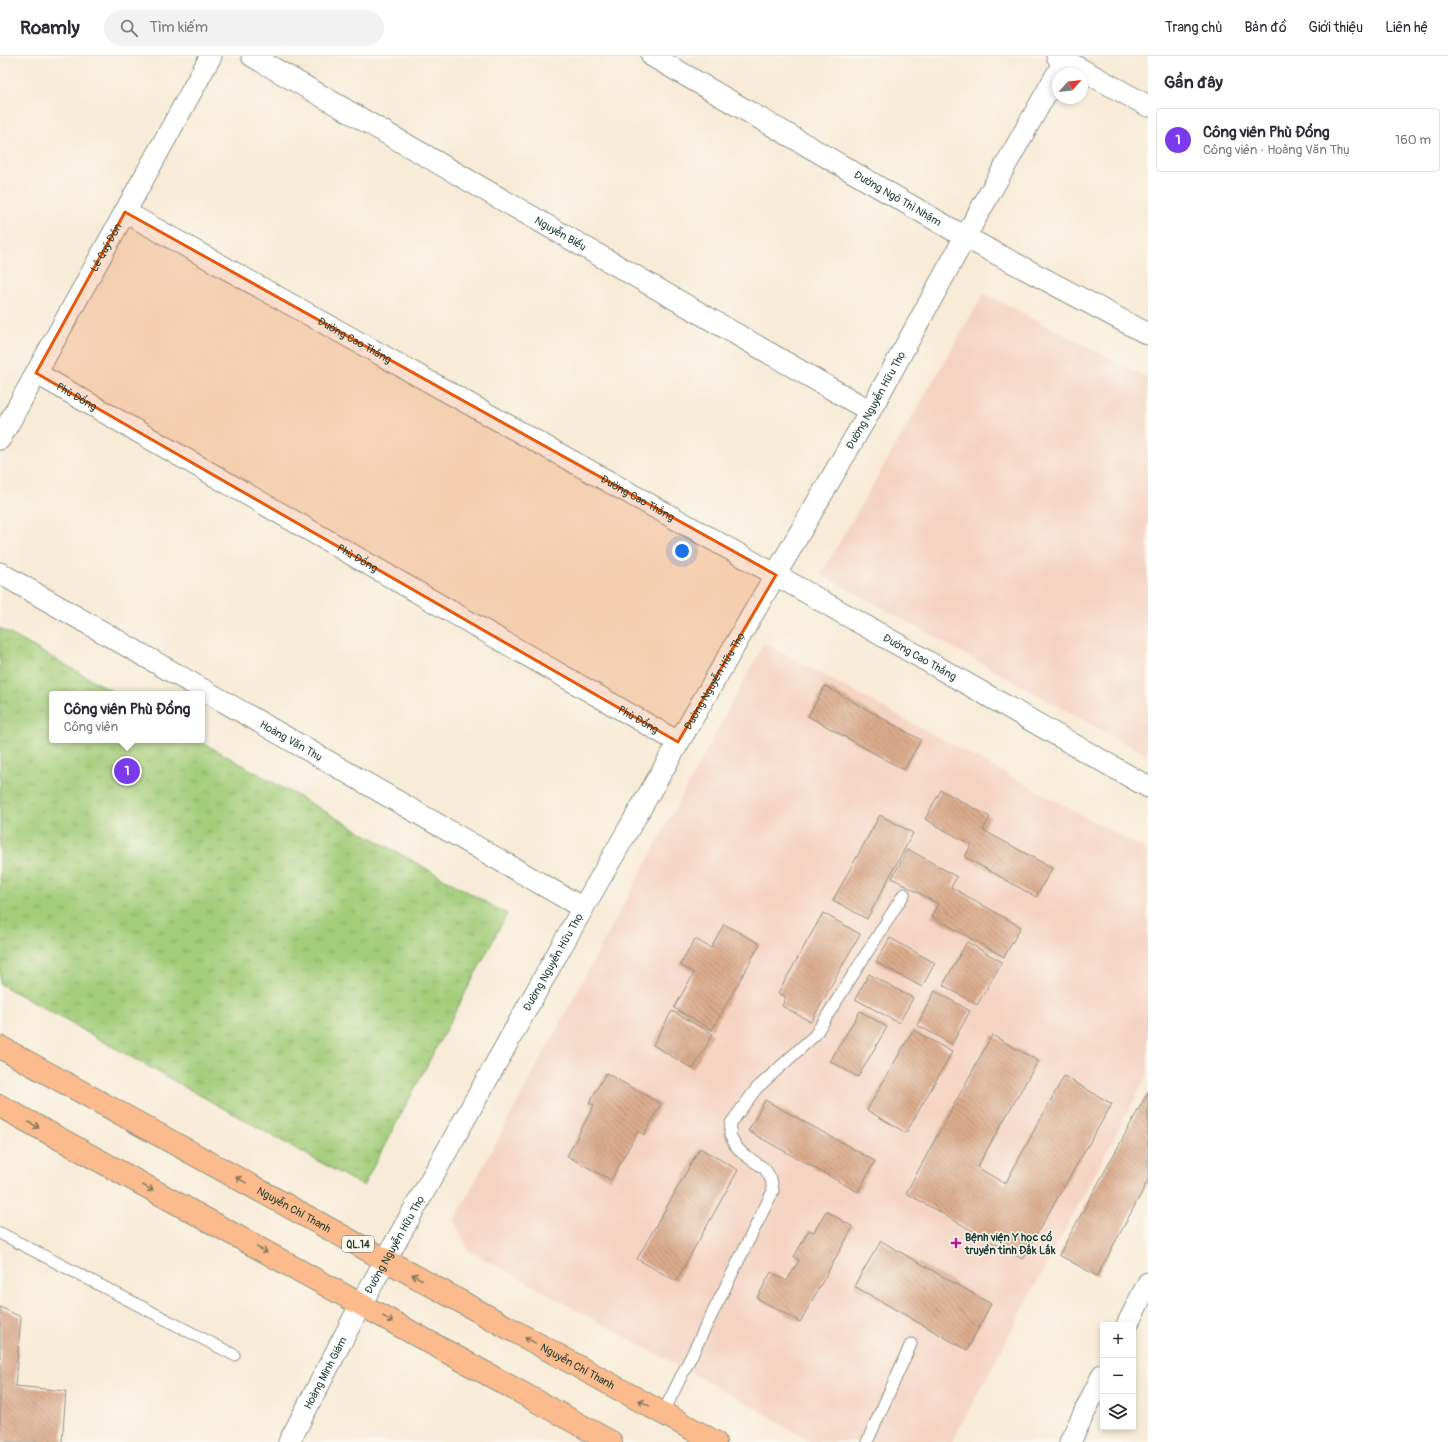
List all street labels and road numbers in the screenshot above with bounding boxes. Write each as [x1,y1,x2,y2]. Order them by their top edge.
street label: Đường Ngô Thì Nhậm [851,168,944,229]
street label: Nguyễn Biểu [532,214,589,254]
street label: Lê Quý Đôn [88,221,125,274]
street label: Đường Cao Thắng [315,315,394,367]
street label: Đường Nguyễn Hữu Thọ [843,349,909,452]
street label: Phù Đổng [54,380,99,414]
street label: Đường Cao Thắng [598,473,677,524]
street label: Phù Đổng [335,542,380,575]
street label: Đường Nguyễn Hữu Thọ [681,630,748,732]
street label: Đường Cao Thắng [881,631,959,684]
street label: Phù Đổng [616,703,661,737]
street label: Hoàng Văn Thụ [258,718,325,764]
street label: Đường Nguyễn Hữu Thọ [521,911,586,1014]
street label: Nguyễn Chí Thanh [255,1184,333,1236]
street label: Đường Nguyễn Hữu Thọ [362,1193,428,1296]
road number: QL.14 [342,1236,374,1252]
street label: Hoàng Minh Giám [301,1334,350,1411]
street label: Nguyễn Chí Thanh [538,1341,617,1392]

